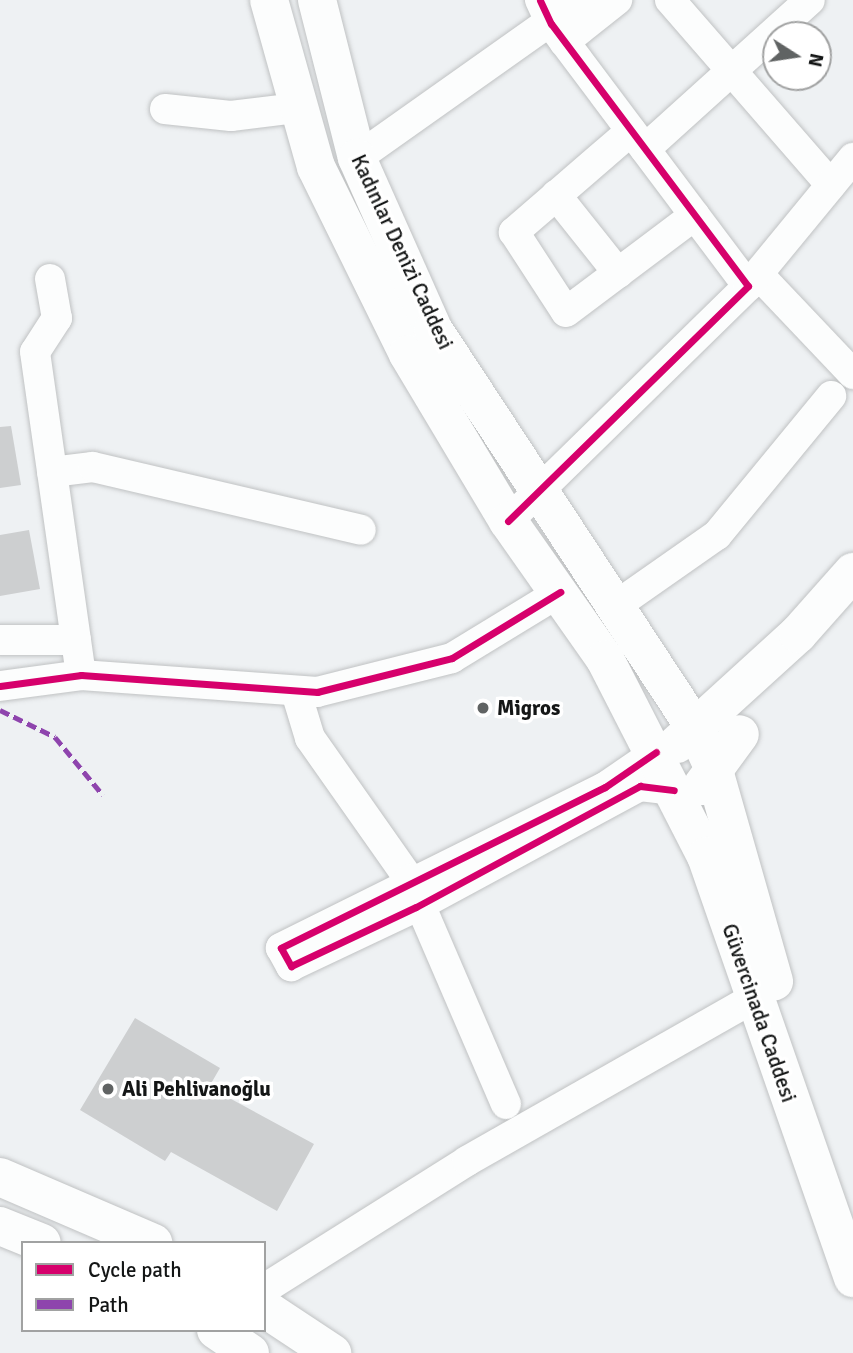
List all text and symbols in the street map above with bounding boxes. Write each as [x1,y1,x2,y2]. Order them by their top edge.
north arrow [762,21,832,91]
text: N [802,51,829,69]
street label: Kadınlar Denizi Caddesi [346,151,458,353]
place label: Migros [497,695,560,721]
marker: Migros [475,700,491,716]
street label: Güvercinada Caddesi [717,920,801,1106]
place label: Ali Pehlivanoğlu [122,1076,271,1102]
marker: Ali Pehlivanoğlu [100,1081,116,1097]
legend [21,1241,266,1332]
text: Cycle path [88,1257,182,1283]
text: Path [88,1292,129,1318]

